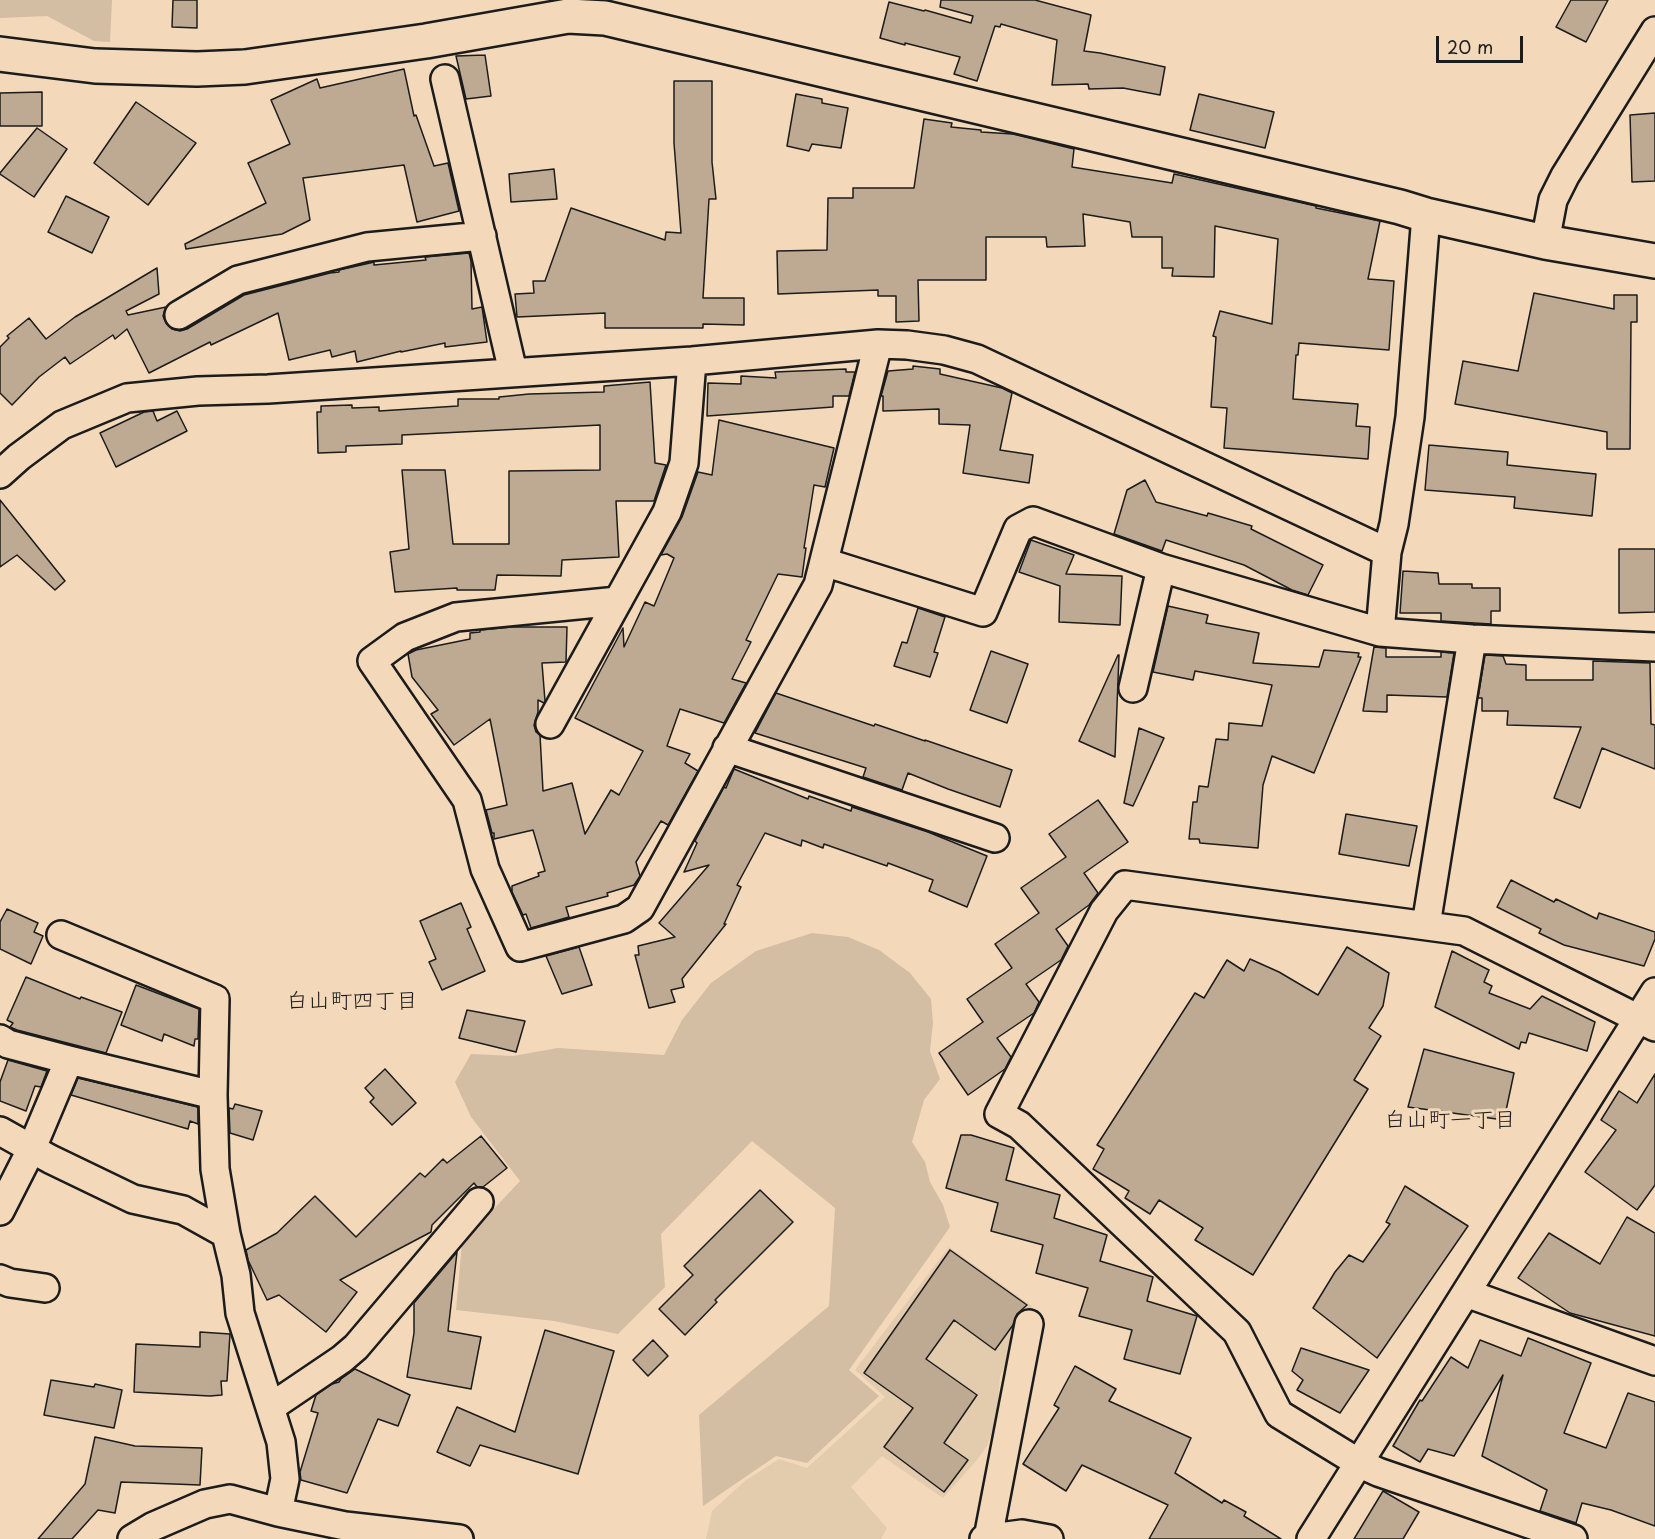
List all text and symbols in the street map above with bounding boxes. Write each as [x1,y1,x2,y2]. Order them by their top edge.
scale bar [1439,24,1526,62]
text: 20 m [1447,33,1493,60]
district label: 白山町四丁目 [286,989,418,1015]
district label: 白山町一丁目 [1384,1108,1516,1134]

